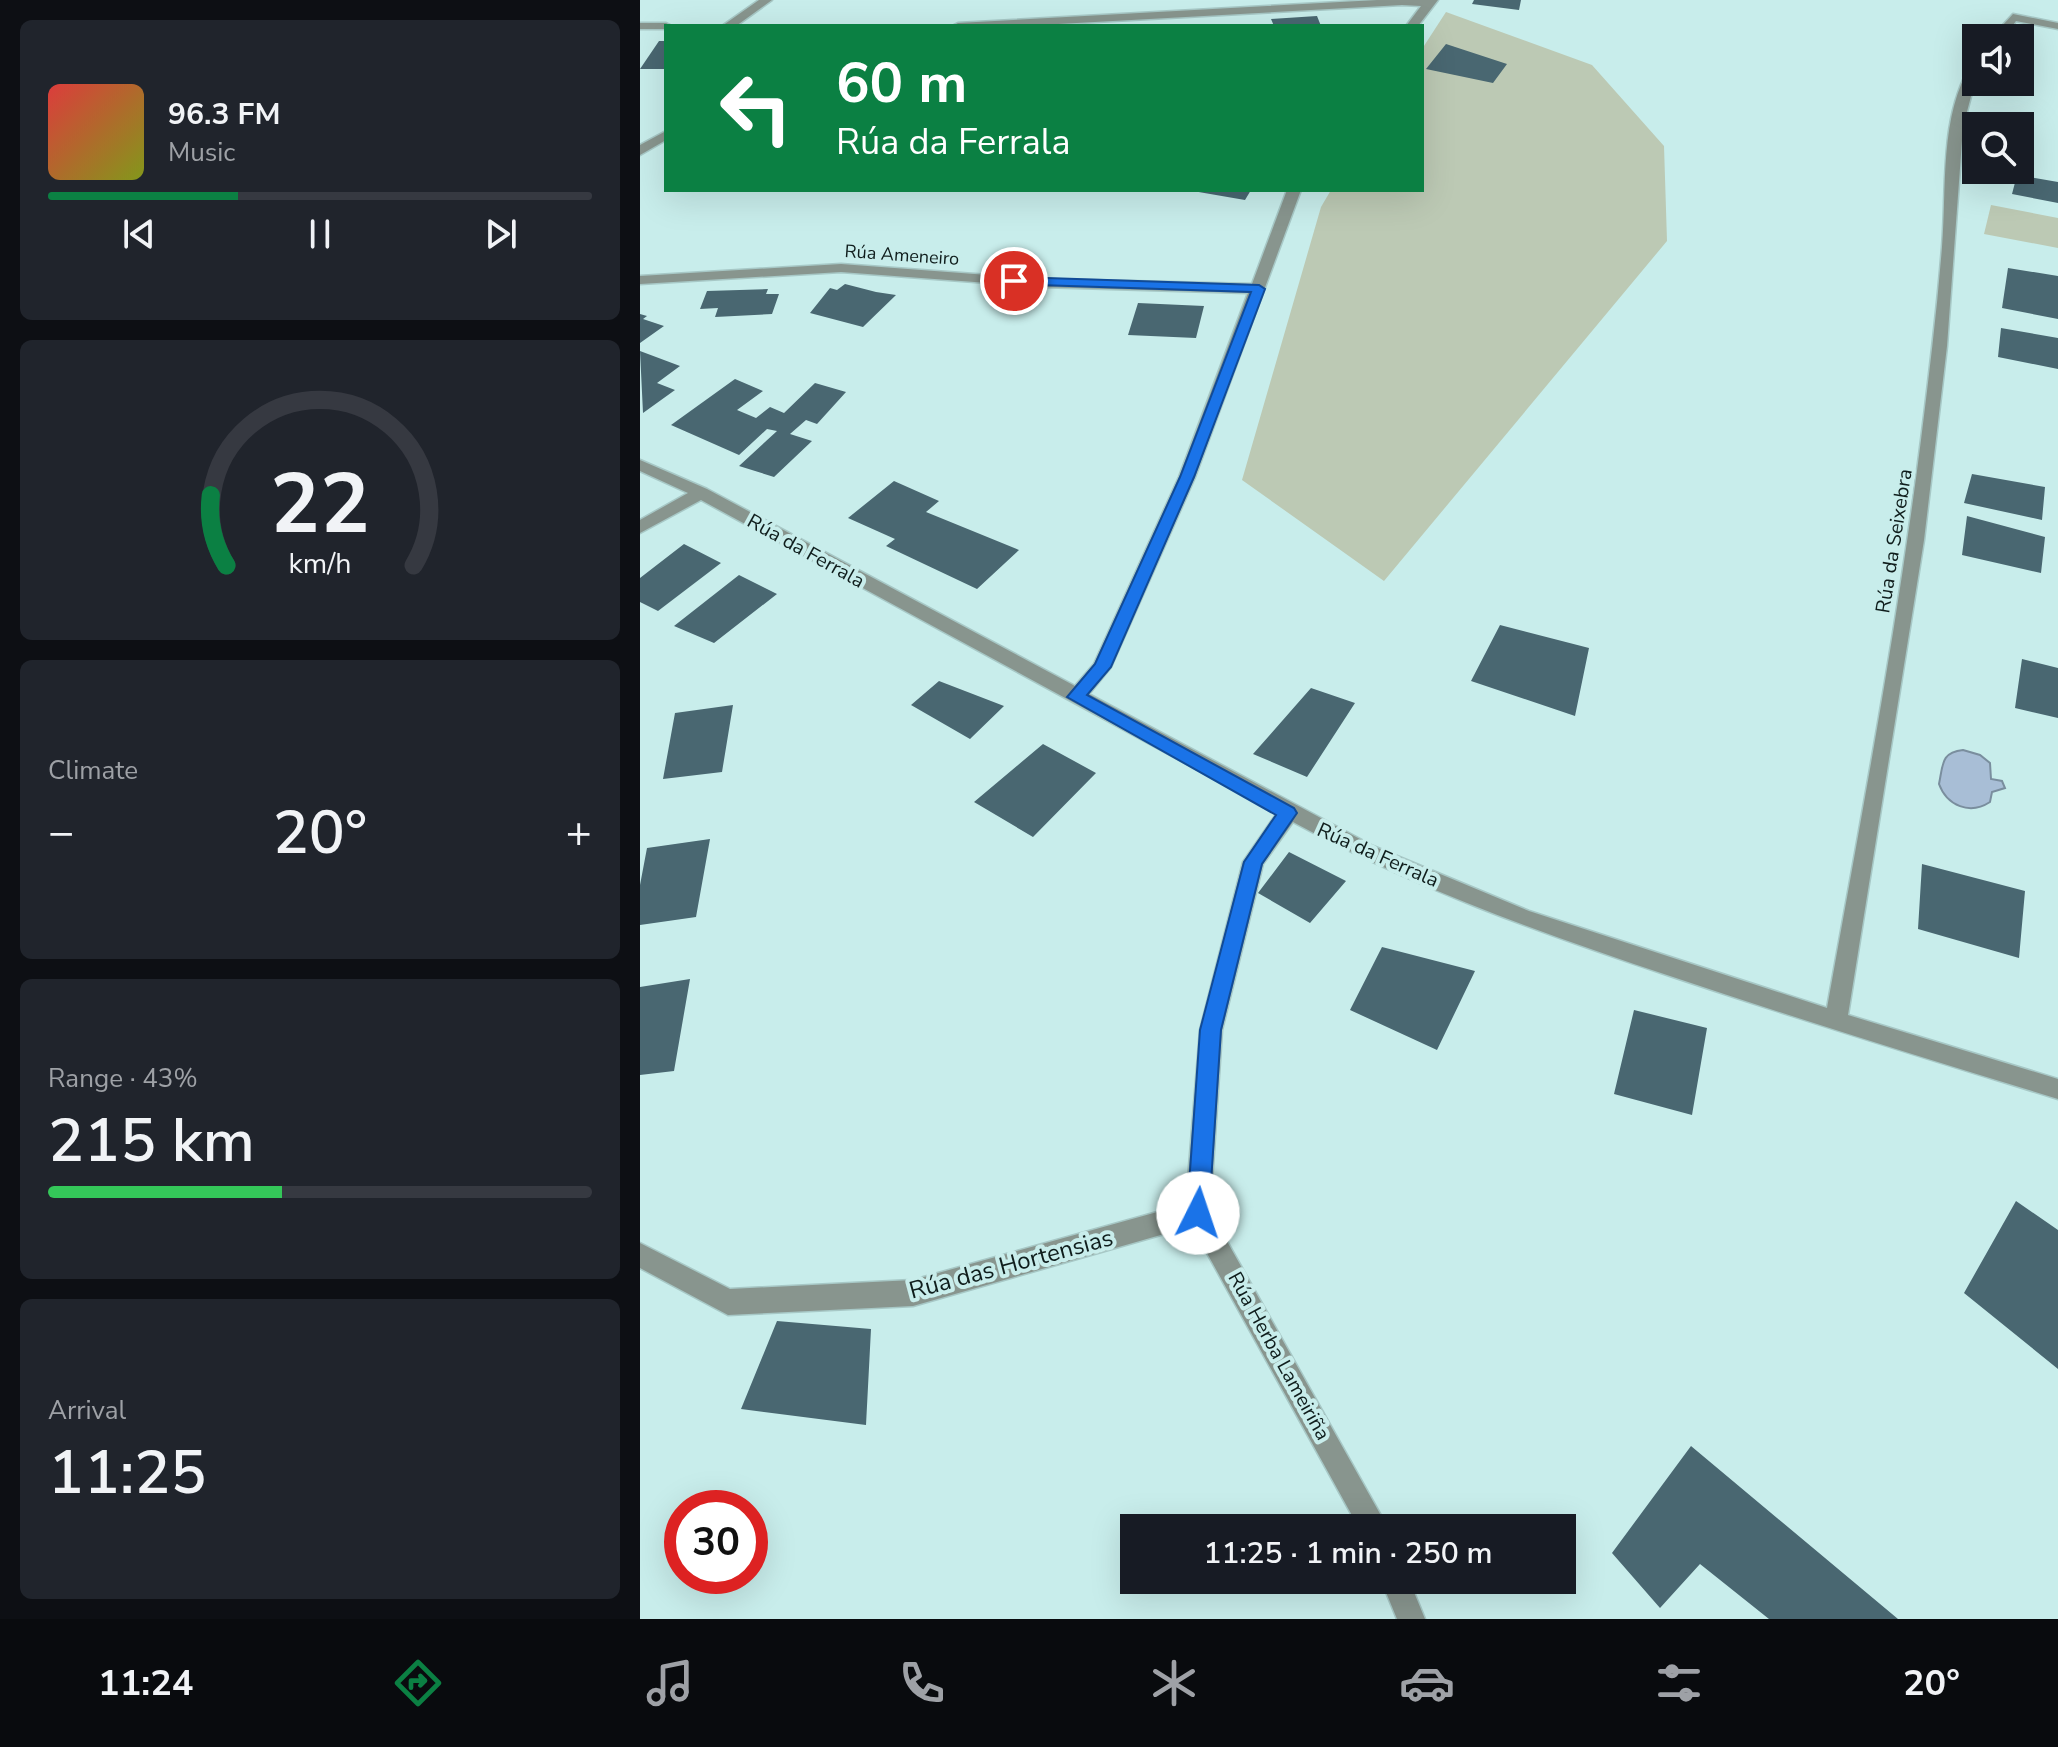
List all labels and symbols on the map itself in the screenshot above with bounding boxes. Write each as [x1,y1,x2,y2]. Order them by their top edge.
street label: Rúa Ameneiro [844,239,960,271]
pin [980,247,1048,315]
street label: Rúa da Seixebra [1869,467,1919,615]
street label: Rúa da Ferrala [742,508,870,594]
street label: Rúa da Ferrala [1313,816,1443,894]
position arrow [1156,1171,1240,1255]
street label: Rúa das Hortensias [906,1221,1116,1307]
street label: Rúa Herba Lameiriña [1222,1267,1336,1445]
speed limit sign: 30 [664,1490,768,1594]

